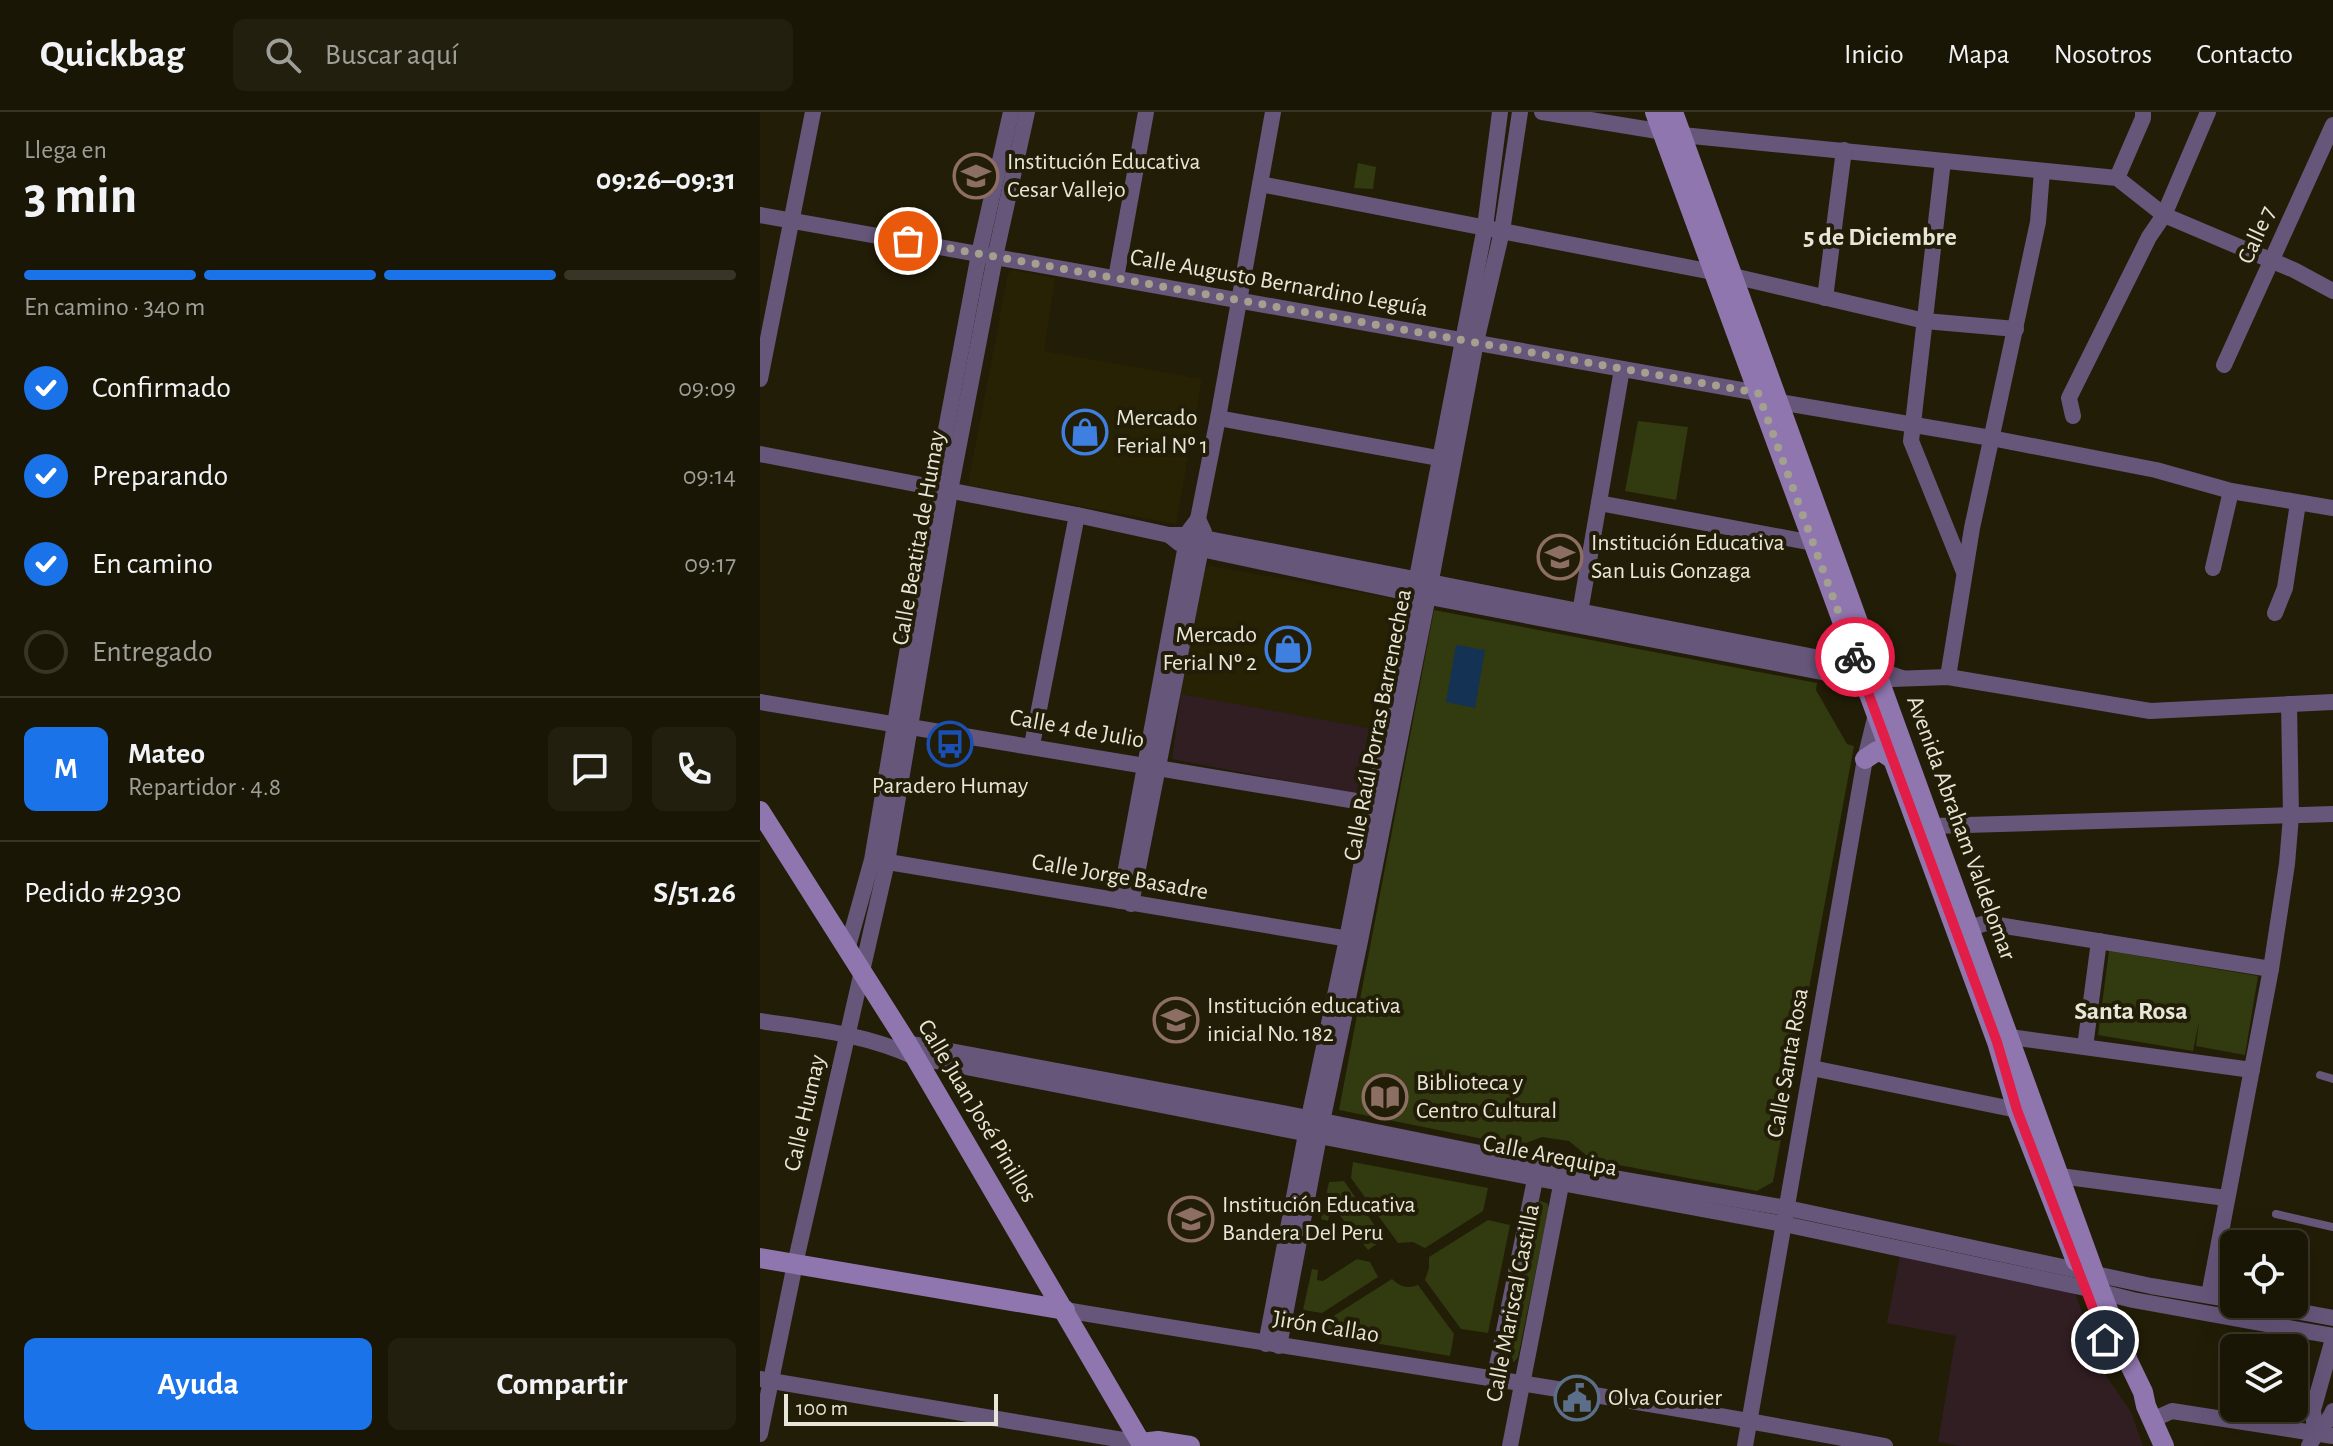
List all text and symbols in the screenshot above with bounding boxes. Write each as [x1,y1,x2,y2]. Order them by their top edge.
search box [233,19,793,91]
icon: search [261,33,305,77]
text: Quickbag [40,36,185,74]
text: Buscar aquí [325,40,459,70]
text: Inicio [1844,41,1904,69]
text: Mapa [1948,41,2010,69]
text: Nosotros [2054,41,2152,69]
text: Contacto [2196,41,2293,69]
text: Llega en [24,137,107,163]
place label: Institución Educativa Cesar Vallejo [1007,150,1201,202]
school or university icon: Institución Educativa Cesar Vallejo [952,152,1000,200]
text: 09:26–09:31 [596,165,736,195]
text: 3 min [24,170,137,222]
street label: Calle 7 [2234,202,2280,268]
pin [874,207,942,275]
icon: bag [886,219,930,263]
district label: 5 de Diciembre [1803,224,1957,250]
street label: Calle Augusto Bernardino Leguía [1128,245,1430,321]
text: En camino · 340 m [24,294,205,320]
icon: check [24,366,68,410]
text: Confirmado [92,373,231,403]
text: 09:09 [678,375,736,401]
place label: Mercado Ferial Nº 1 [1116,406,1208,458]
shop icon: Mercado Ferial Nº 1 [1061,408,1109,456]
street label: Calle Beatita de Humay [888,429,950,647]
icon: check [24,454,68,498]
text: Preparando [92,461,228,491]
text: 09:14 [683,463,736,489]
place label: Institución Educativa San Luis Gonzaga [1591,531,1785,583]
school or university icon: Institución Educativa San Luis Gonzaga [1536,533,1584,581]
icon: check [24,542,68,586]
text: En camino [92,549,213,579]
text: 09:17 [684,551,736,577]
street label: Calle Raúl Porras Barrenechea [1340,587,1416,863]
courier [1815,617,1895,697]
place label: Mercado Ferial Nº 2 [1162,623,1257,675]
shop icon: Mercado Ferial Nº 2 [1264,625,1312,673]
icon: bike [1833,635,1877,679]
text: Entregado [92,637,213,667]
street label: Avenida Abraham Valdelomar [1902,693,2020,963]
street label: Calle 4 de Julio [1008,705,1146,753]
bus stop icon: Paradero Humay [926,720,974,768]
button: chat [548,727,632,811]
button: phone [652,727,736,811]
text: Mateo [128,739,205,769]
text: M [54,754,78,784]
text: Repartidor · 4.8 [128,774,281,800]
place label: Paradero Humay [872,774,1028,798]
street label: Calle Jorge Basadre [1030,850,1210,904]
text: Pedido #2930 [24,878,182,908]
text: S/51.26 [653,878,736,908]
street label: Calle Santa Rosa [1763,986,1813,1140]
place label: Institución educativa inicial No. 182 [1207,994,1401,1046]
school or university icon: Institución educativa inicial No. 182 [1152,996,1200,1044]
district label: Santa Rosa [2074,998,2188,1024]
street label: Calle Juan José Pinillos [913,1015,1041,1207]
street label: Calle Humay [780,1052,830,1174]
place label: Biblioteca y Centro Cultural [1416,1071,1557,1123]
library icon: Biblioteca y Centro Cultural [1361,1073,1409,1121]
street label: Calle Arequipa [1481,1131,1619,1181]
place label: Institución Educativa Bandera Del Peru [1222,1193,1416,1245]
school or university icon: Institución Educativa Bandera Del Peru [1167,1195,1215,1243]
street label: Calle Mariscal Castilla [1482,1202,1544,1404]
map controls [2220,1230,2308,1422]
button: locate [2220,1230,2308,1318]
pin [2071,1306,2139,1374]
street label: Jirón Callao [1271,1307,1381,1347]
icon: home [2083,1318,2127,1362]
button: layers [2220,1334,2308,1422]
button: Ayuda [24,1338,372,1430]
button: Compartir [388,1338,736,1430]
public building icon: Olva Courier [1553,1374,1601,1422]
place label: Olva Courier [1608,1386,1722,1410]
scale bar [784,1390,998,1426]
text: 100 m [796,1397,848,1419]

